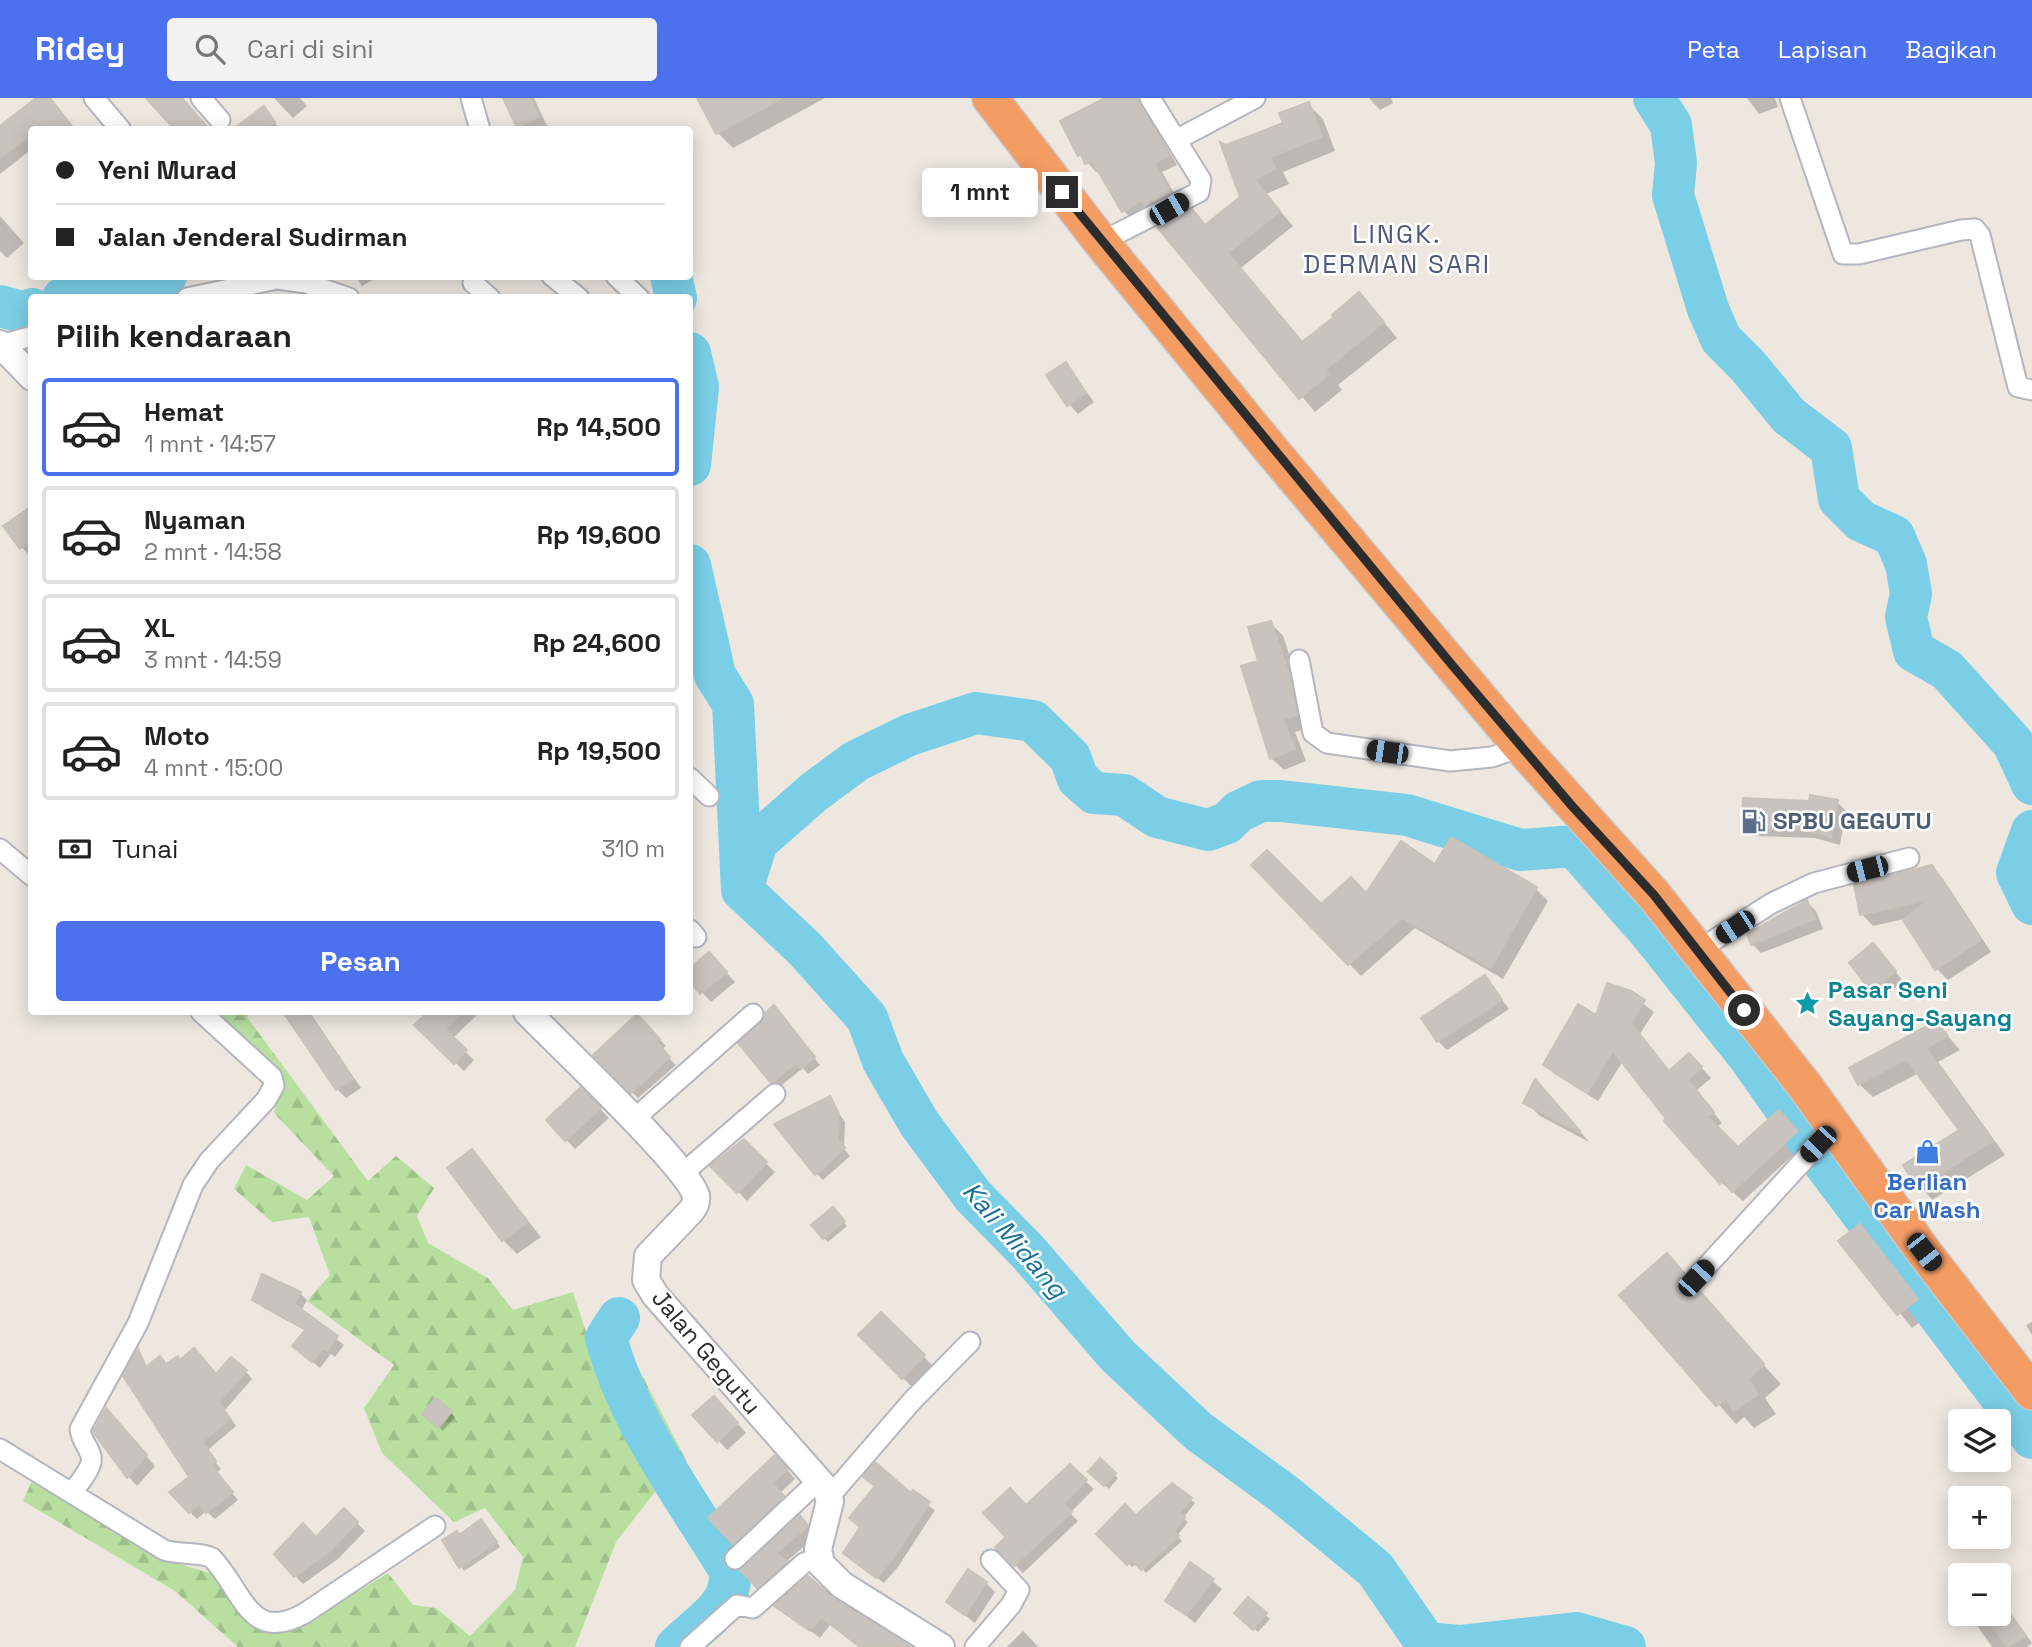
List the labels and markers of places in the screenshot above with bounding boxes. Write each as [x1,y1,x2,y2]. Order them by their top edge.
place label: SPBU GEGUTU [1773,805,1932,836]
fuel station icon: SPBU GEGUTU [1739,807,1767,835]
place label: Pasar Seni Sayang-Sayang [1828,974,2012,1033]
place icon: Pasar Seni Sayang-Sayang [1794,990,1822,1018]
shop icon: Berlian Car Wash [1913,1137,1941,1165]
place label: Berlian Car Wash [1873,1166,1981,1225]

